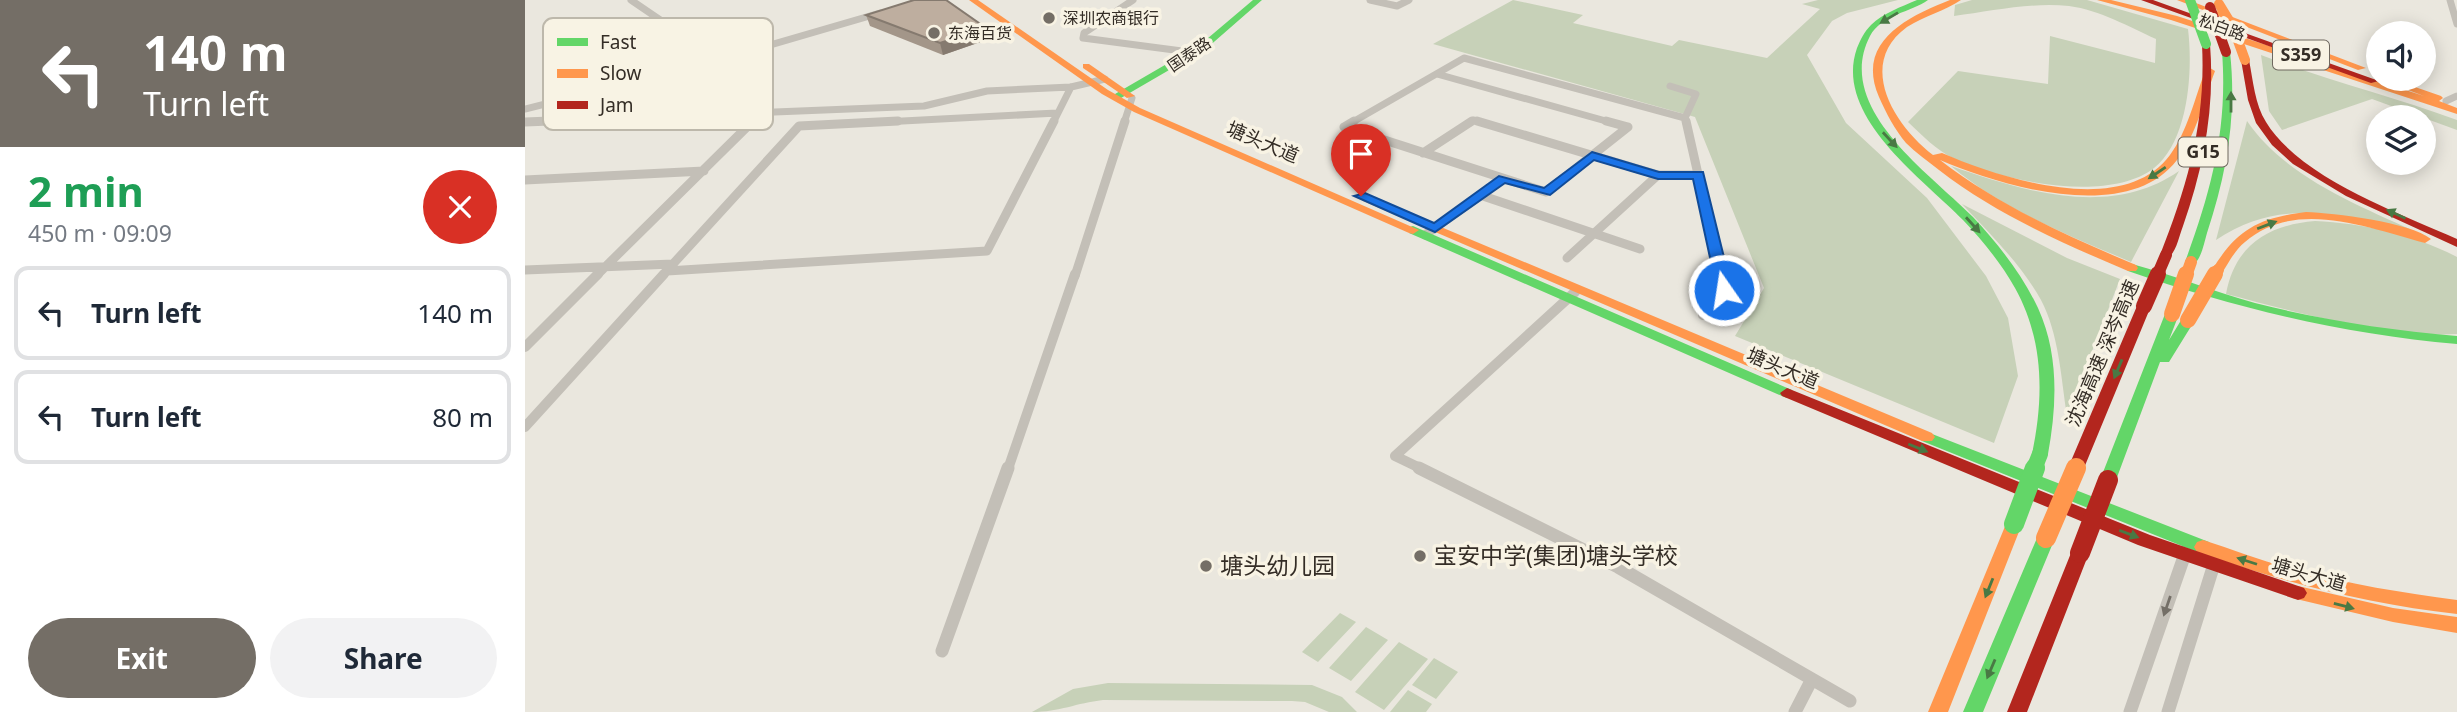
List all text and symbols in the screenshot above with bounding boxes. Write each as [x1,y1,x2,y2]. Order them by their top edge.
place label: 深圳农商银行 [1063,7,1159,29]
street label: 松白路 [2196,8,2248,46]
marker: 深圳农商银行 [1041,10,1057,26]
one-way arrow [1879,12,1898,25]
legend [543,18,773,130]
text: 140 m [143,19,288,85]
map controls [2366,21,2436,175]
button: sound [2366,21,2436,91]
place label: 东海百货 [948,22,1012,44]
marker: 东海百货 [926,25,942,41]
icon: left [28,28,119,119]
text: Fast [600,29,637,55]
street label: 国泰路 [1163,31,1215,77]
road number: S359 [2273,40,2329,70]
text: Slow [600,60,641,86]
text: Turn left [143,82,269,125]
one-way arrow [2225,91,2237,113]
text: Jam [598,92,634,118]
button: layers [2366,105,2436,175]
street label: 塘头大道 [1223,115,1303,169]
pin [1331,124,1391,196]
one-way arrow [1882,131,1898,149]
icon: arrive [1342,135,1380,173]
road number: G15 [2179,138,2227,167]
text: 2 min [28,162,144,219]
one-way arrow [2148,166,2166,180]
button: close [423,170,497,244]
one-way arrow [2385,208,2406,219]
one-way arrow [1965,216,1980,233]
text: 450 m · 09:09 [28,217,172,249]
one-way arrow [2257,220,2278,231]
position arrow [1687,253,1761,327]
street label: 沈海高速 深岑高速 [2059,276,2145,430]
icon: left [32,294,70,332]
text: Turn left [91,295,202,331]
text: 140 m [417,295,493,331]
street label: 塘头大道 [1743,341,1823,395]
one-way arrow [2112,358,2123,379]
icon: left [32,398,70,436]
text: Turn left [91,399,202,435]
text: 80 m [432,399,493,435]
one-way arrow [1907,443,1928,454]
one-way arrow [2118,528,2139,539]
place label: 宝安中学(集团)塘头学校 [1434,539,1678,571]
marker: 宝安中学(集团)塘头学校 [1412,548,1428,564]
place label: 塘头幼儿园 [1220,549,1335,581]
street label: 塘头大道 [2269,551,2349,597]
one-way arrow [2237,556,2258,566]
marker: 塘头幼儿园 [1198,558,1214,574]
one-way arrow [1983,577,1994,598]
one-way arrow [2161,595,2172,616]
one-way arrow [2333,601,2355,612]
button: Exit [28,618,256,698]
button: Share [270,618,497,698]
one-way arrow [1985,659,1997,679]

